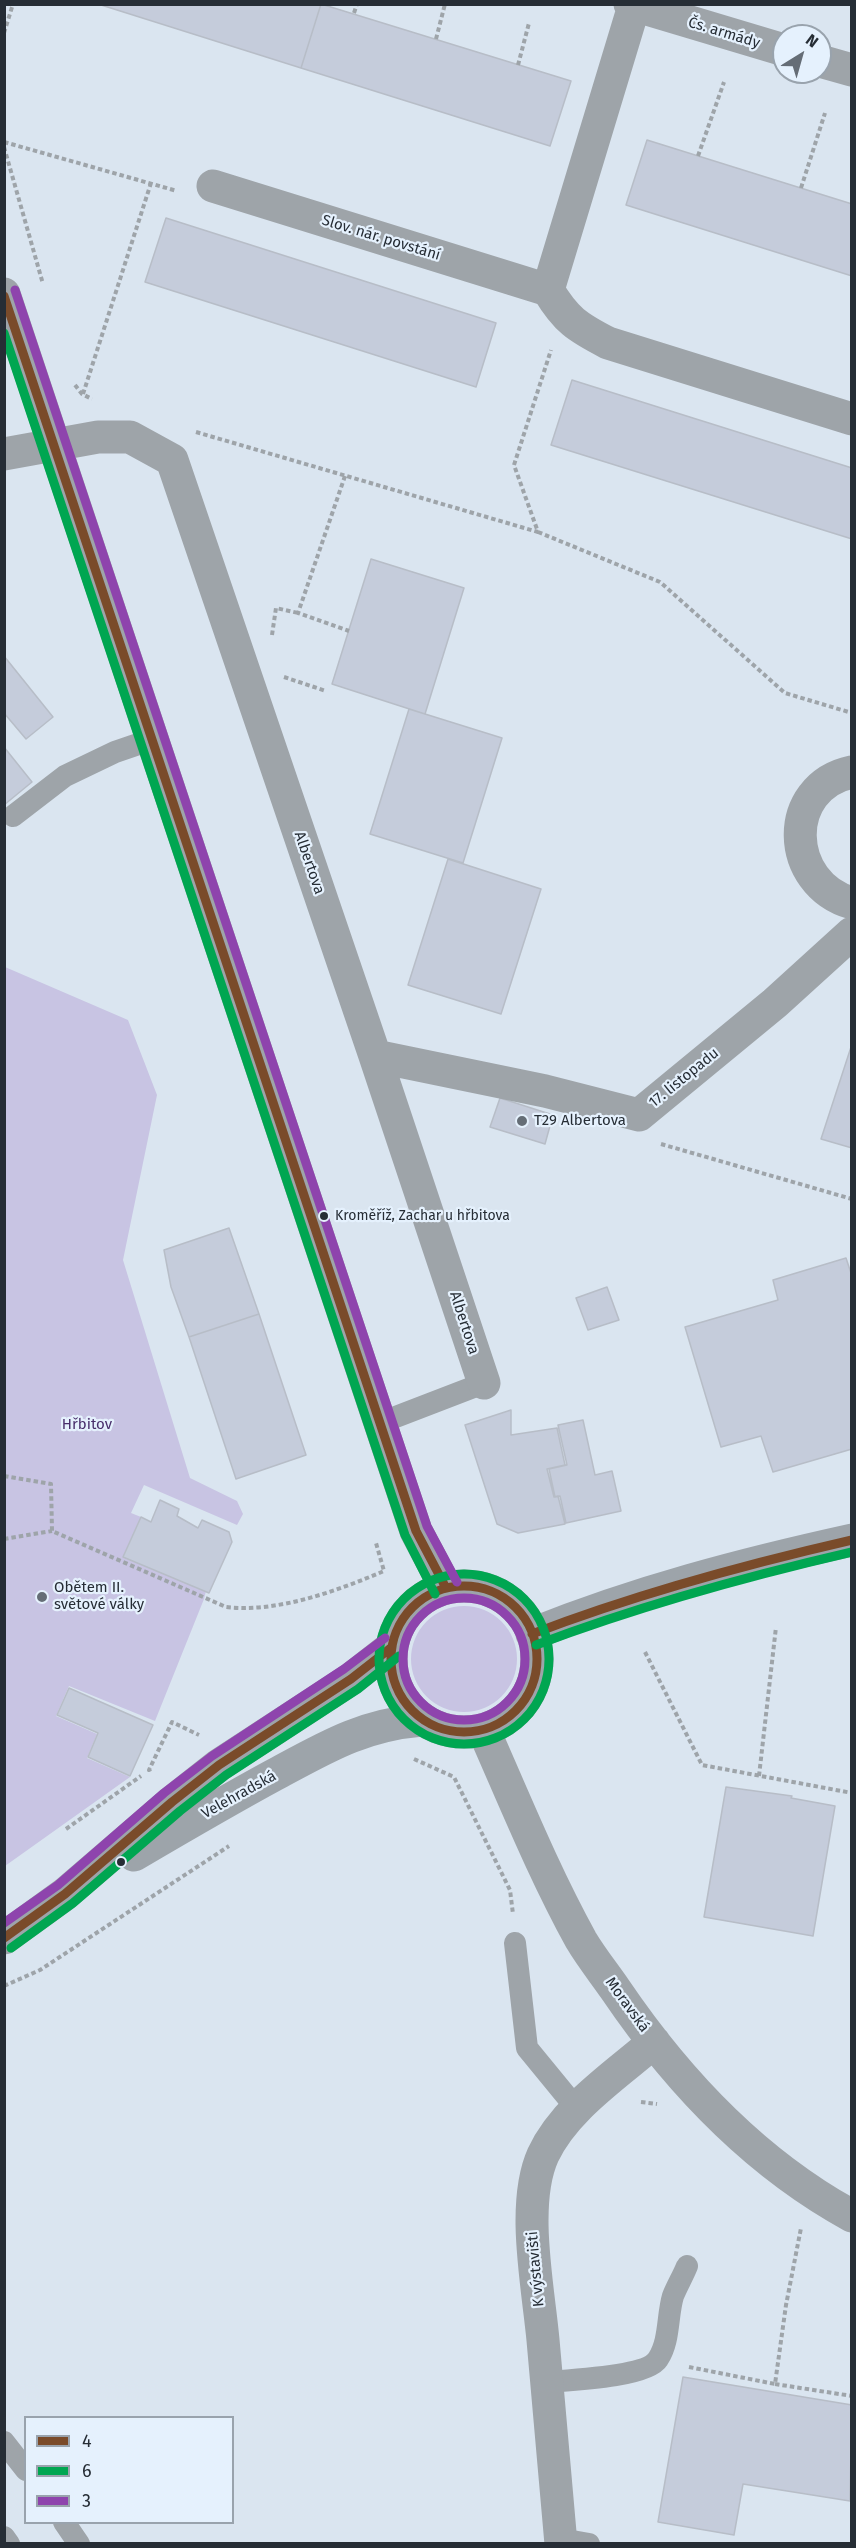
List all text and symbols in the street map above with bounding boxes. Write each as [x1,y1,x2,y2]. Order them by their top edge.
street label: Čs. armády [686,14,762,52]
north arrow [772,24,832,84]
text: N [802,30,822,52]
street label: Slov. nár. povstání [320,211,442,265]
street label: Albertova [290,829,328,897]
street label: 17. listopadu [645,1044,723,1112]
place label: T29 Albertova [534,1112,626,1130]
marker: T29 Albertova [515,1114,529,1128]
place label: Kroměříž, Zachar u hřbitova [335,1208,510,1224]
marker: Kroměříž, Zachar u hřbitova [318,1210,330,1222]
street label: Albertova [445,1289,483,1357]
park label: Hřbitov [62,1416,112,1434]
place label: Obětem II. světové války [54,1579,144,1614]
marker: Obětem II. světové války [35,1590,49,1604]
street label: Velehradská [199,1767,279,1823]
unlabelled marker [115,1856,127,1868]
street label: Moravská [601,1974,653,2036]
street label: K výstavišti [524,2230,548,2308]
legend [24,2416,234,2524]
text: 4 [82,2430,92,2452]
text: 6 [82,2460,92,2482]
text: 3 [82,2490,91,2512]

